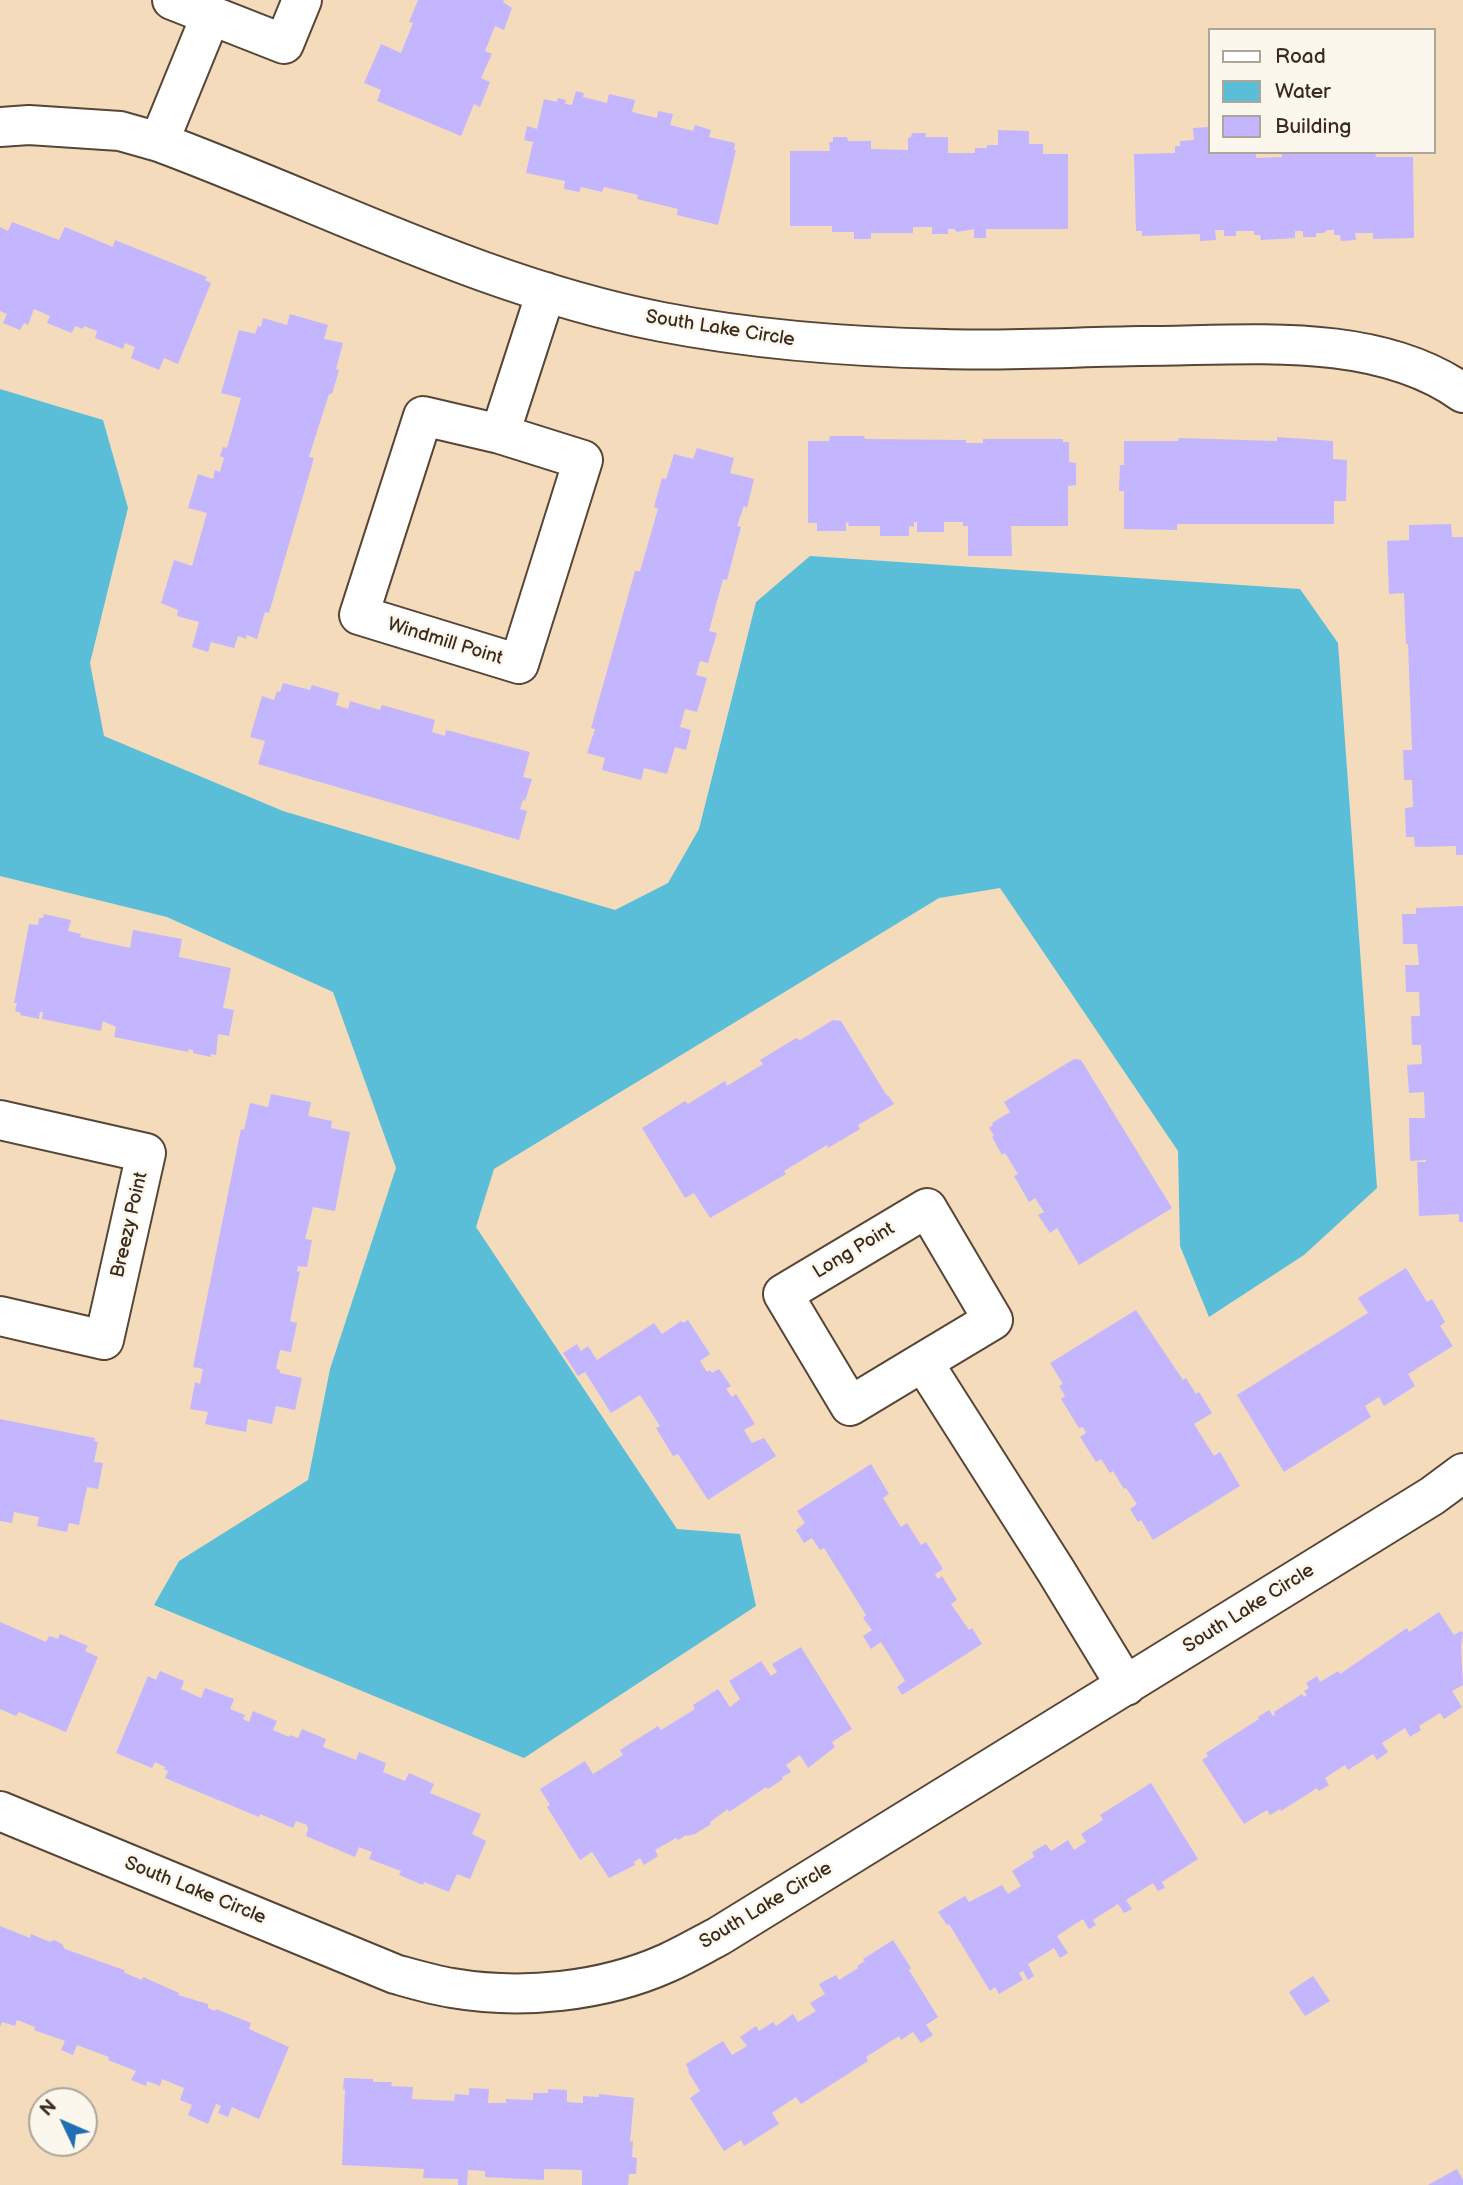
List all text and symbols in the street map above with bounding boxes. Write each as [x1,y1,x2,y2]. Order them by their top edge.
legend [1208,28,1435,154]
text: Road [1275,44,1326,69]
text: Water [1275,79,1331,104]
text: Building [1275,114,1351,139]
street label: South Lake Circle [644,306,796,352]
street label: Windmill Point [385,614,505,670]
street label: Breezy Point [107,1170,153,1280]
street label: Long Point [809,1218,899,1284]
street label: South Lake Circle [1179,1559,1319,1659]
street label: South Lake Circle [121,1852,269,1930]
street label: South Lake Circle [696,1857,836,1955]
north arrow [28,2087,98,2157]
text: N [36,2095,62,2122]

